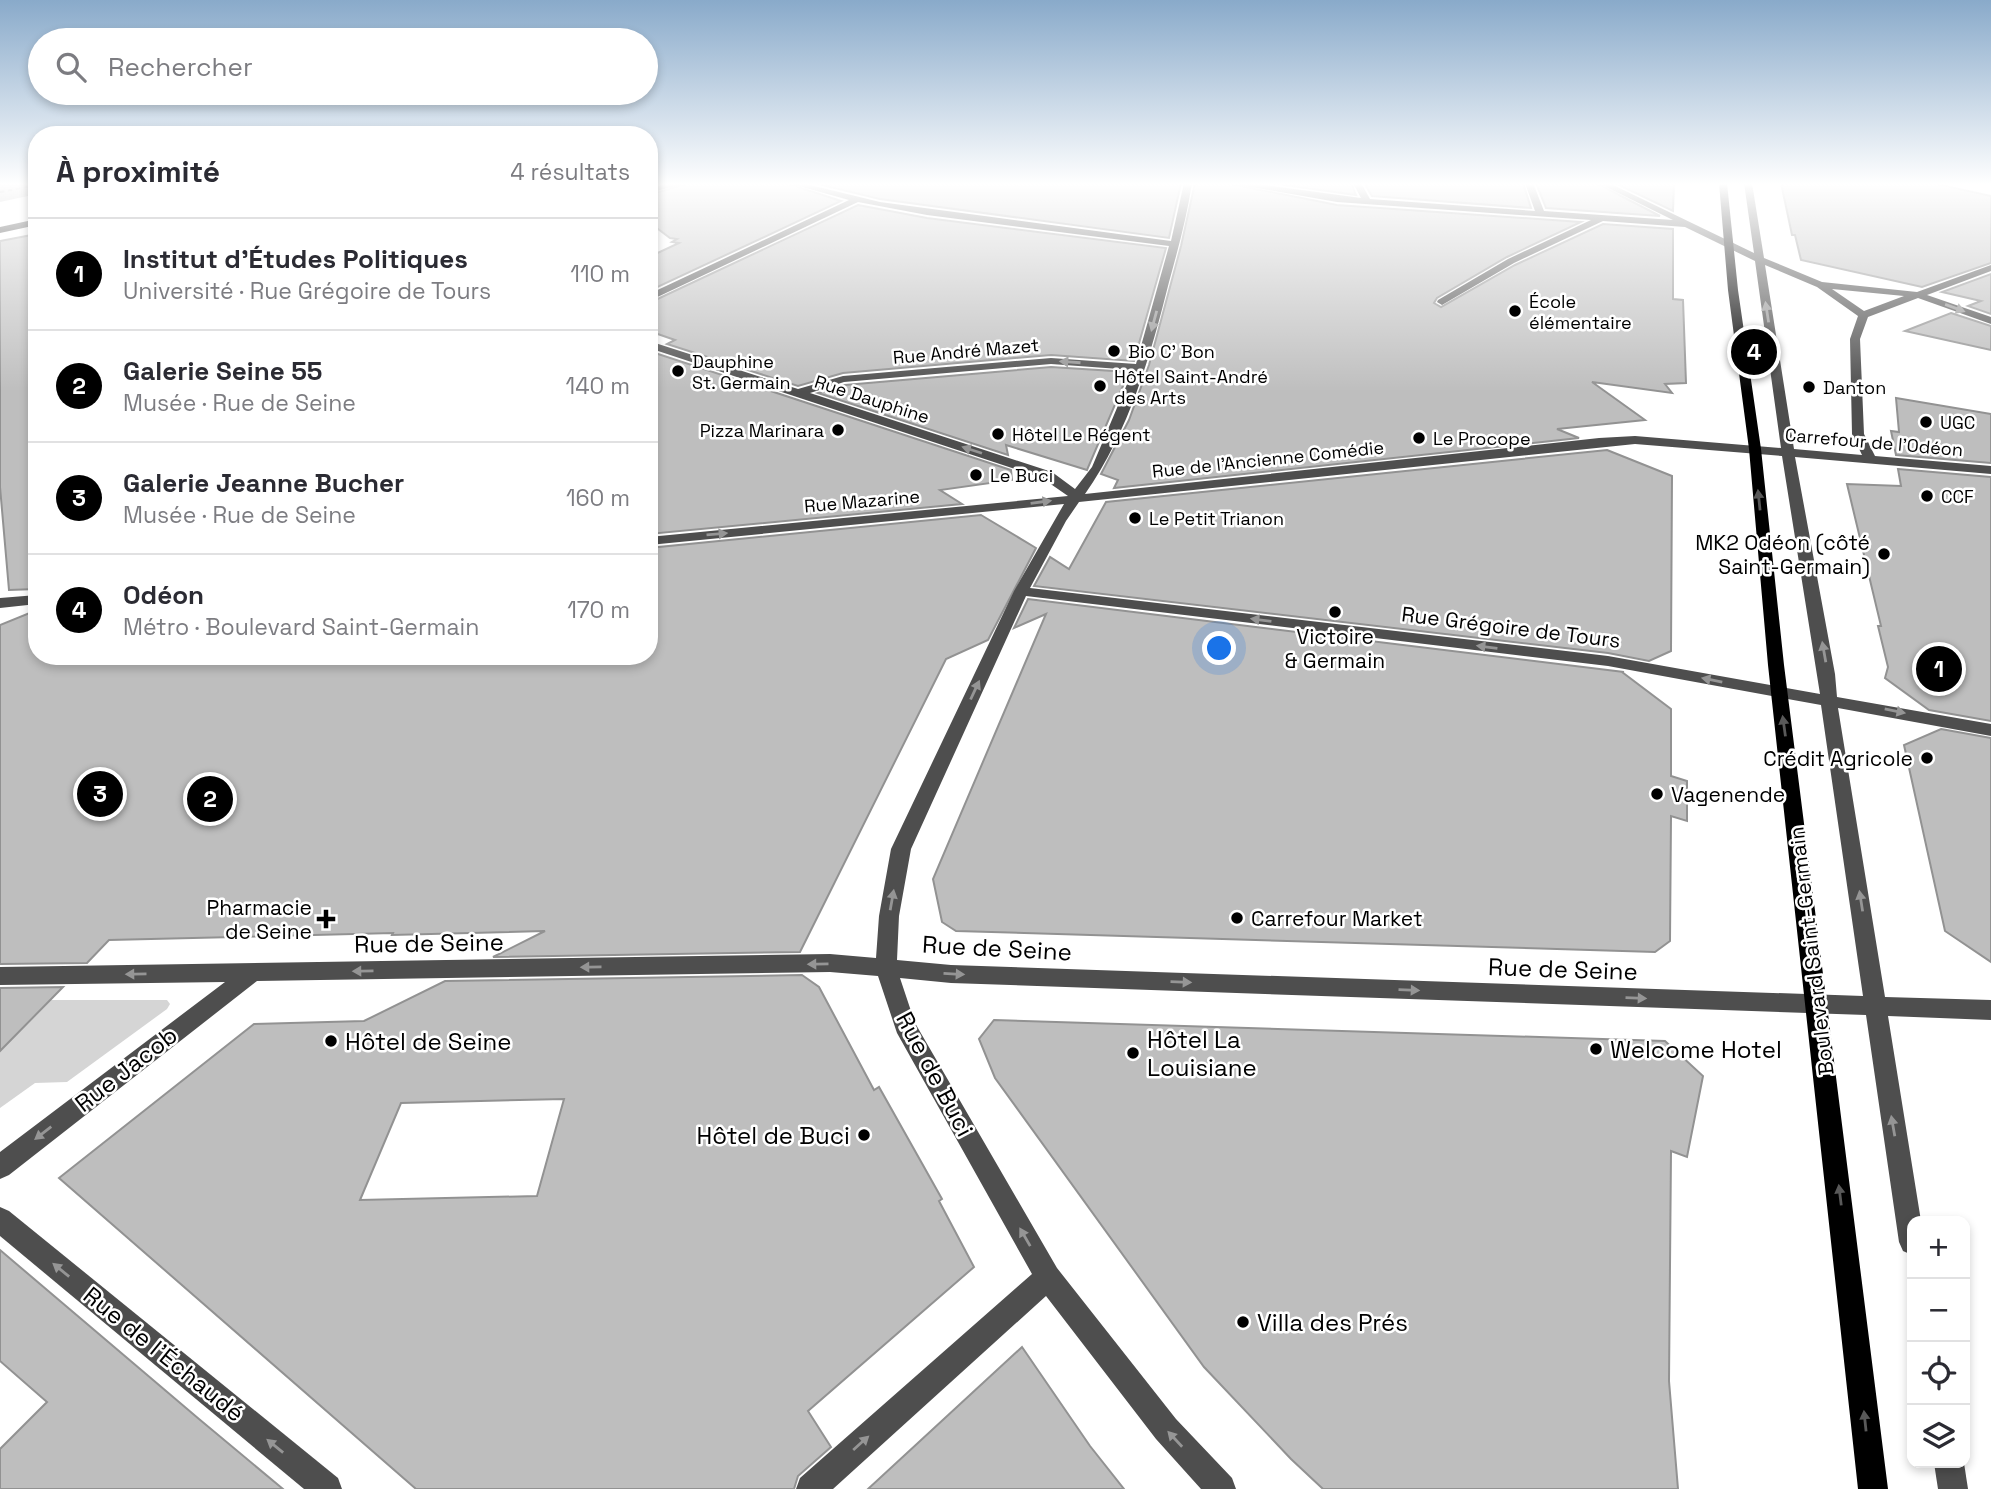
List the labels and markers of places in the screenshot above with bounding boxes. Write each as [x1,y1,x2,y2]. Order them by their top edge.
place label: École élémentaire [1529,290,1632,334]
marker: École élémentaire [1507,303,1523,319]
pin: 4 [1731,326,1777,378]
place label: Bio C' Bon [1128,340,1215,363]
marker: Bio C' Bon [1106,343,1122,359]
place label: Dauphine St. Germain [692,350,791,394]
marker: Dauphine St. Germain [670,363,686,379]
place label: Hôtel Saint-André des Arts [1114,365,1268,409]
place label: Danton [1823,376,1886,399]
marker: Hôtel Saint-André des Arts [1092,378,1108,394]
marker: Danton [1801,379,1817,395]
place label: UGC [1940,411,1975,434]
marker: UGC [1918,414,1934,430]
place label: Pizza Marinara [700,419,824,442]
marker: Pizza Marinara [830,422,846,438]
place label: Hôtel Le Régent [1012,423,1151,446]
marker: Hôtel Le Régent [990,426,1006,442]
place label: Le Procope [1433,427,1531,450]
marker: Le Procope [1411,430,1427,446]
place label: Le Buci [990,464,1053,487]
marker: Le Buci [968,467,984,483]
place label: CCF [1941,485,1974,508]
marker: CCF [1919,488,1935,504]
place label: Le Petit Trianon [1149,507,1284,530]
marker: Le Petit Trianon [1127,510,1143,526]
place label: MK2 Odéon (côté Saint-Germain) [1695,529,1870,580]
marker: MK2 Odéon (côté Saint-Germain) [1876,546,1892,562]
marker: Victoire & Germain [1327,604,1343,620]
place label: Victoire & Germain [1285,623,1385,674]
pin: 1 [1916,643,1962,695]
place label: Crédit Agricole [1763,745,1913,772]
marker: Crédit Agricole [1919,750,1935,766]
pin: 3 [77,768,123,820]
pin: 2 [187,773,233,825]
place label: Vagenende [1671,781,1785,808]
marker: Vagenende [1649,786,1665,802]
place label: Pharmacie de Seine [207,894,312,945]
place label: Carrefour Market [1251,905,1423,932]
marker: Carrefour Market [1229,910,1245,926]
marker: Pharmacie de Seine [318,911,334,927]
place label: Hôtel La Louisiane [1147,1024,1257,1083]
place label: Hôtel de Seine [345,1026,512,1057]
marker: Hôtel de Seine [323,1033,339,1049]
place label: Welcome Hotel [1610,1034,1782,1065]
marker: Welcome Hotel [1588,1041,1604,1057]
marker: Hôtel La Louisiane [1125,1045,1141,1061]
place label: Hôtel de Buci [696,1120,850,1151]
marker: Hôtel de Buci [856,1127,872,1143]
place label: Villa des Prés [1257,1307,1408,1338]
marker: Villa des Prés [1235,1314,1251,1330]

